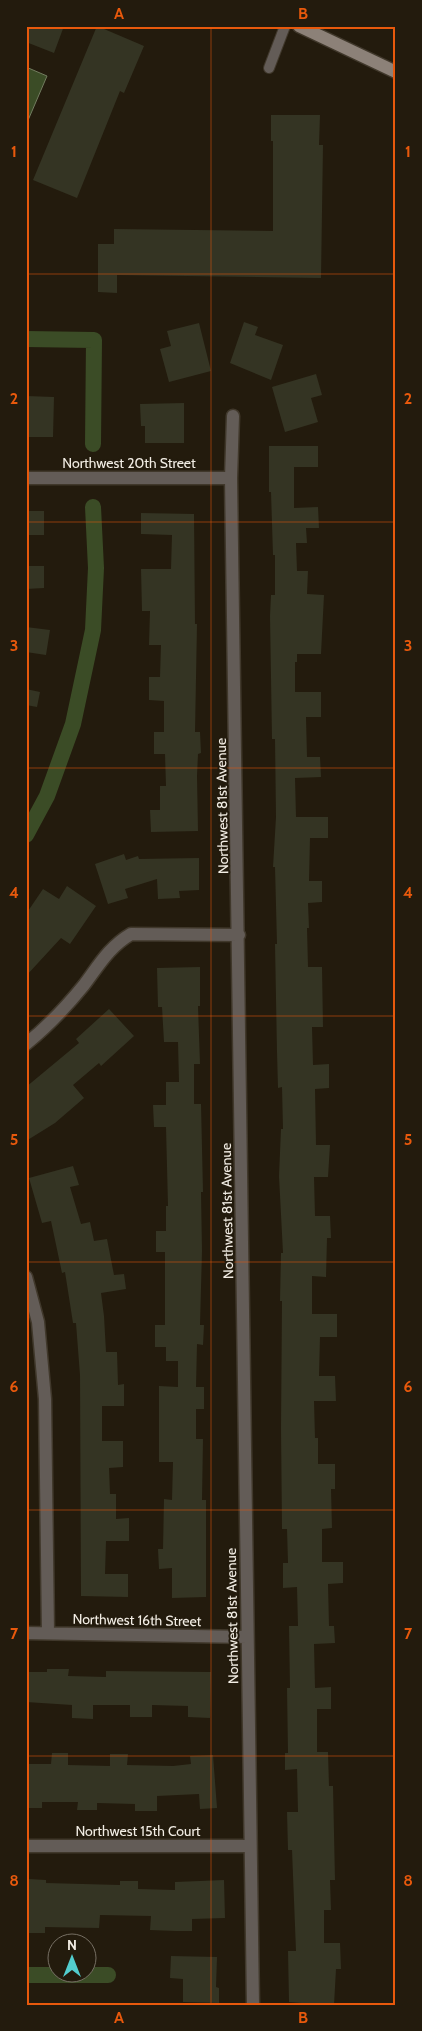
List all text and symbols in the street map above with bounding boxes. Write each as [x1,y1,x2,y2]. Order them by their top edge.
text: A [114,4,124,23]
text: B [298,4,308,23]
text: 1 [11,142,17,161]
text: 1 [405,142,411,161]
text: 2 [10,389,18,408]
text: 2 [404,389,412,408]
street label: Northwest 20th Street [62,454,196,472]
text: 3 [10,636,18,655]
text: 3 [404,636,412,655]
street label: Northwest 81st Avenue [212,738,232,874]
text: 4 [9,883,19,902]
text: 4 [403,883,413,902]
text: 5 [10,1130,18,1149]
text: 5 [404,1130,412,1149]
street label: Northwest 81st Avenue [217,1143,237,1279]
text: 6 [10,1377,19,1396]
text: 6 [404,1377,413,1396]
street label: Northwest 81st Avenue [222,1548,242,1684]
street label: Northwest 16th Street [72,1610,202,1630]
text: 7 [10,1624,19,1643]
text: 7 [404,1624,413,1643]
street label: Northwest 15th Court [75,1822,201,1840]
text: 8 [9,1871,19,1890]
text: 8 [403,1871,413,1890]
north arrow [48,1934,98,1984]
text: N [67,1936,77,1954]
text: A [114,2008,124,2027]
text: B [298,2008,308,2027]

